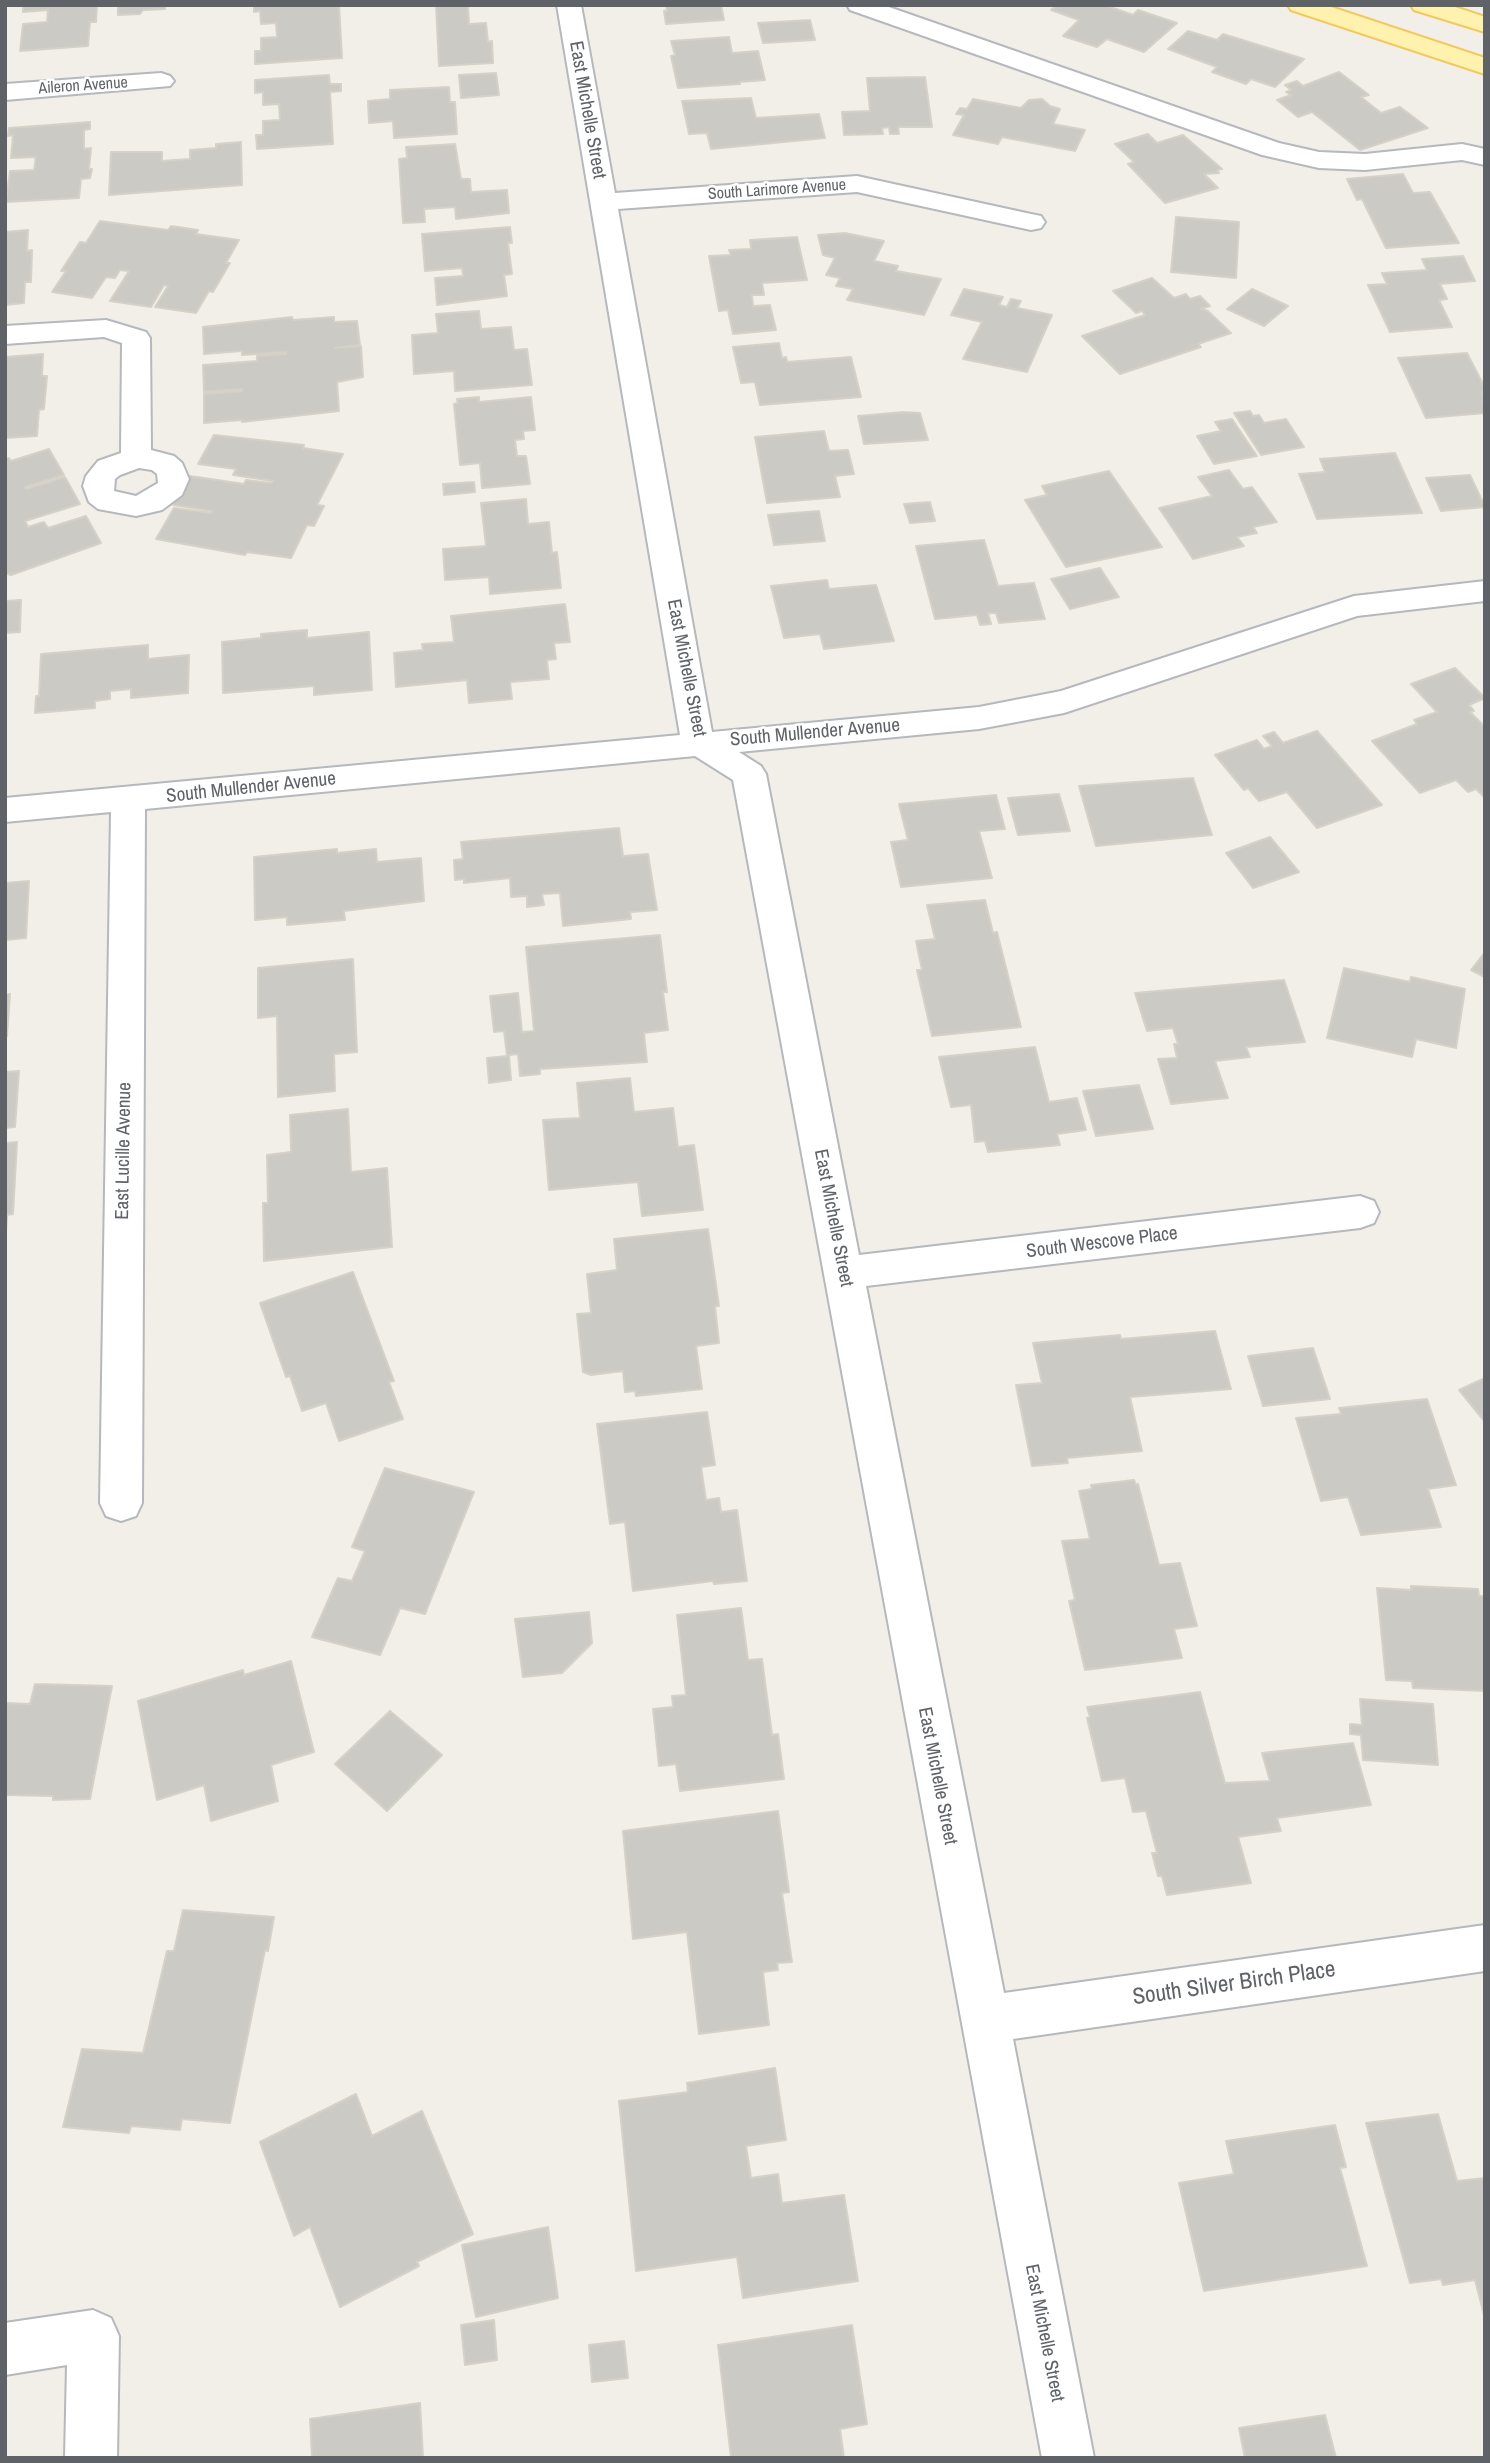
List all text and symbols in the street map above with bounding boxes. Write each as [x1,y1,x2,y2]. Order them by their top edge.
street label: East Michelle Street [564,39,610,181]
street label: Aileron Avenue [38,73,128,99]
street label: South Larimore Avenue [707,176,847,204]
street label: East Michelle Street [662,597,710,739]
street label: South Mullender Avenue [729,714,901,752]
street label: South Mullender Avenue [165,768,337,808]
street label: East Lucille Avenue [111,1082,137,1220]
street label: East Michelle Street [809,1147,857,1289]
street label: South Wescove Place [1025,1222,1179,1264]
street label: East Michelle Street [913,1705,961,1847]
street label: South Silver Birch Place [1131,1956,1337,2012]
street label: East Michelle Street [1020,2262,1068,2404]

